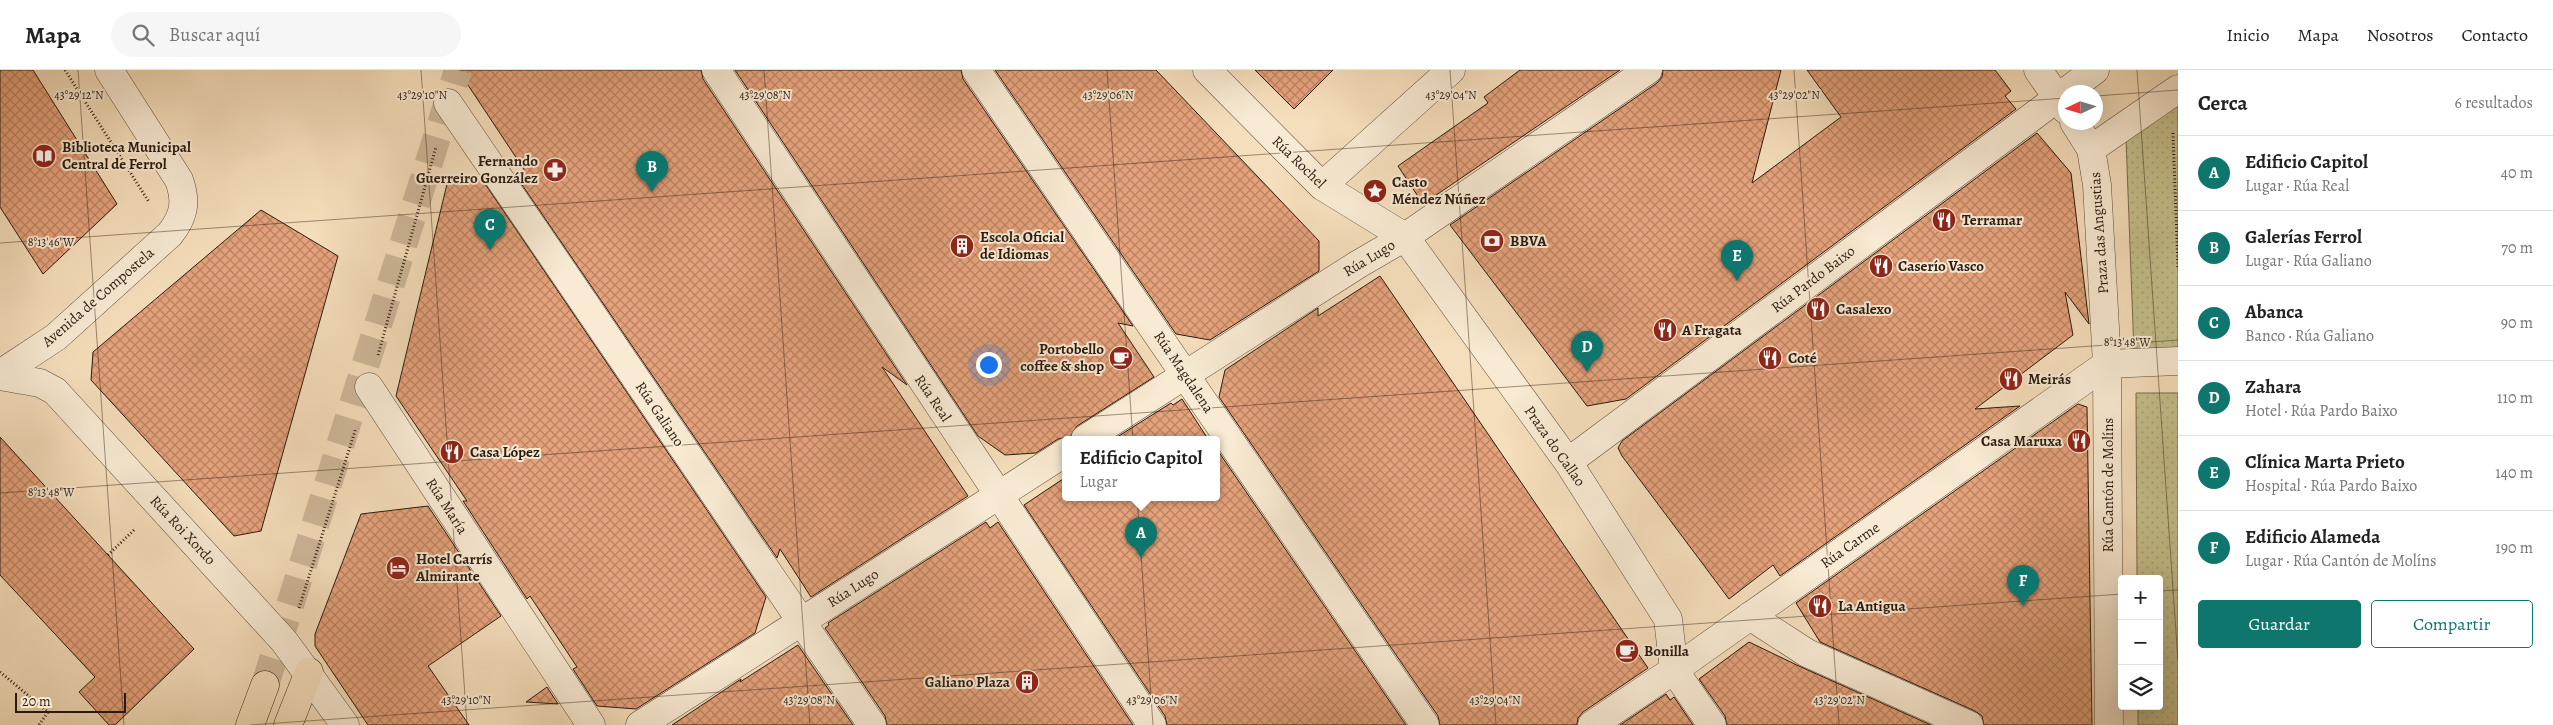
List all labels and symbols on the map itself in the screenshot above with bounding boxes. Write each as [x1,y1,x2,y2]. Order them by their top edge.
north arrow [2058,85,2103,130]
text: 43°29'12"N [54,87,104,103]
text: 43°29'10"N [397,87,447,103]
text: 43°29'08"N [739,87,791,103]
text: 43°29'06"N [1082,87,1134,103]
text: 43°29'04"N [1425,87,1477,103]
text: 43°29'02"N [1768,87,1820,103]
street label: Rúa Rochel [1268,131,1331,193]
place label: Biblioteca Municipal Central de Ferrol [62,137,191,174]
library icon: Biblioteca Municipal Central de Ferrol [31,143,57,169]
place label: Fernando Guerreiro González [416,151,538,188]
pin: B [636,151,668,192]
pharmacy icon: Fernando Guerreiro González [542,157,568,183]
street label: Praza das Angustias [2085,171,2113,295]
place label: Casto Méndez Núñez [1392,172,1486,209]
place icon: Casto Méndez Núñez [1362,178,1388,204]
restaurant icon: Terramar [1931,207,1957,233]
pin: C [474,209,506,250]
place label: Terramar [1962,210,2022,230]
place label: Escola Oficial de Idiomas [980,227,1064,264]
bank icon: BBVA [1479,228,1505,254]
place label: BBVA [1510,231,1547,251]
building icon: Escola Oficial de Idiomas [949,233,975,259]
text: 8°13'46"W [28,234,75,250]
street label: Rúa Lugo [1339,235,1399,281]
pin: E [1721,240,1753,281]
street label: Rúa Pardo Baixo [1767,241,1859,317]
street label: Avenida de Compostela [37,243,158,352]
restaurant icon: Caserío Vasco [1868,253,1894,279]
place label: Caserío Vasco [1898,256,1984,276]
restaurant icon: Casalexo [1805,296,1831,322]
place label: Casalexo [1836,299,1892,319]
restaurant icon: A Fragata [1652,317,1678,343]
place label: A Fragata [1681,320,1743,340]
street label: Rúa Magdalena [1149,327,1219,417]
pin: D [1571,331,1603,372]
text: 8°13'48"W [2104,334,2151,350]
place label: Portobello coffee & shop [1020,339,1104,376]
cafe icon: Portobello coffee & shop [1108,345,1134,371]
restaurant icon: Coté [1757,345,1783,371]
place label: Coté [1788,348,1817,368]
your location [976,352,1002,378]
restaurant icon: Meirás [1998,366,2024,392]
place label: Meirás [2028,369,2071,389]
street label: Rúa Real [910,370,956,426]
street label: Rúa Galiano [631,378,689,450]
street label: Praza do Callao [1520,402,1590,490]
street label: Rúa Cantón de Molíns [2098,418,2118,552]
restaurant icon: Casa Maruxa [2066,428,2092,454]
place label: Casa Maruxa [1981,431,2063,451]
restaurant icon: Casa López [439,439,465,465]
place label: Casa López [470,442,540,462]
street label: Rúa María [421,474,473,538]
text: 8°13'48"W [28,484,75,500]
street label: Rúa Roi Xordo [146,491,220,569]
pin: A [1125,517,1157,558]
street label: Rúa Carme [1816,517,1884,573]
place label: Hotel Carrís Almirante [415,549,492,586]
hotel icon: Hotel Carrís Almirante [385,555,411,581]
street label: Rúa Lugo [823,564,883,612]
pin: F [2007,565,2039,606]
restaurant icon: La Antigua [1807,593,1833,619]
place label: La Antigua [1838,596,1907,616]
cafe icon: Bonilla [1614,638,1640,664]
place label: Bonilla [1644,641,1690,661]
building icon: Galiano Plaza [1014,669,1040,695]
place label: Galiano Plaza [925,672,1011,692]
scale bar [15,690,126,713]
text: 43°29'10"N [441,692,491,708]
text: 43°29'08"N [783,692,835,708]
text: 43°29'06"N [1126,692,1178,708]
text: 43°29'04"N [1469,692,1521,708]
text: 43°29'02"N [1813,692,1865,708]

